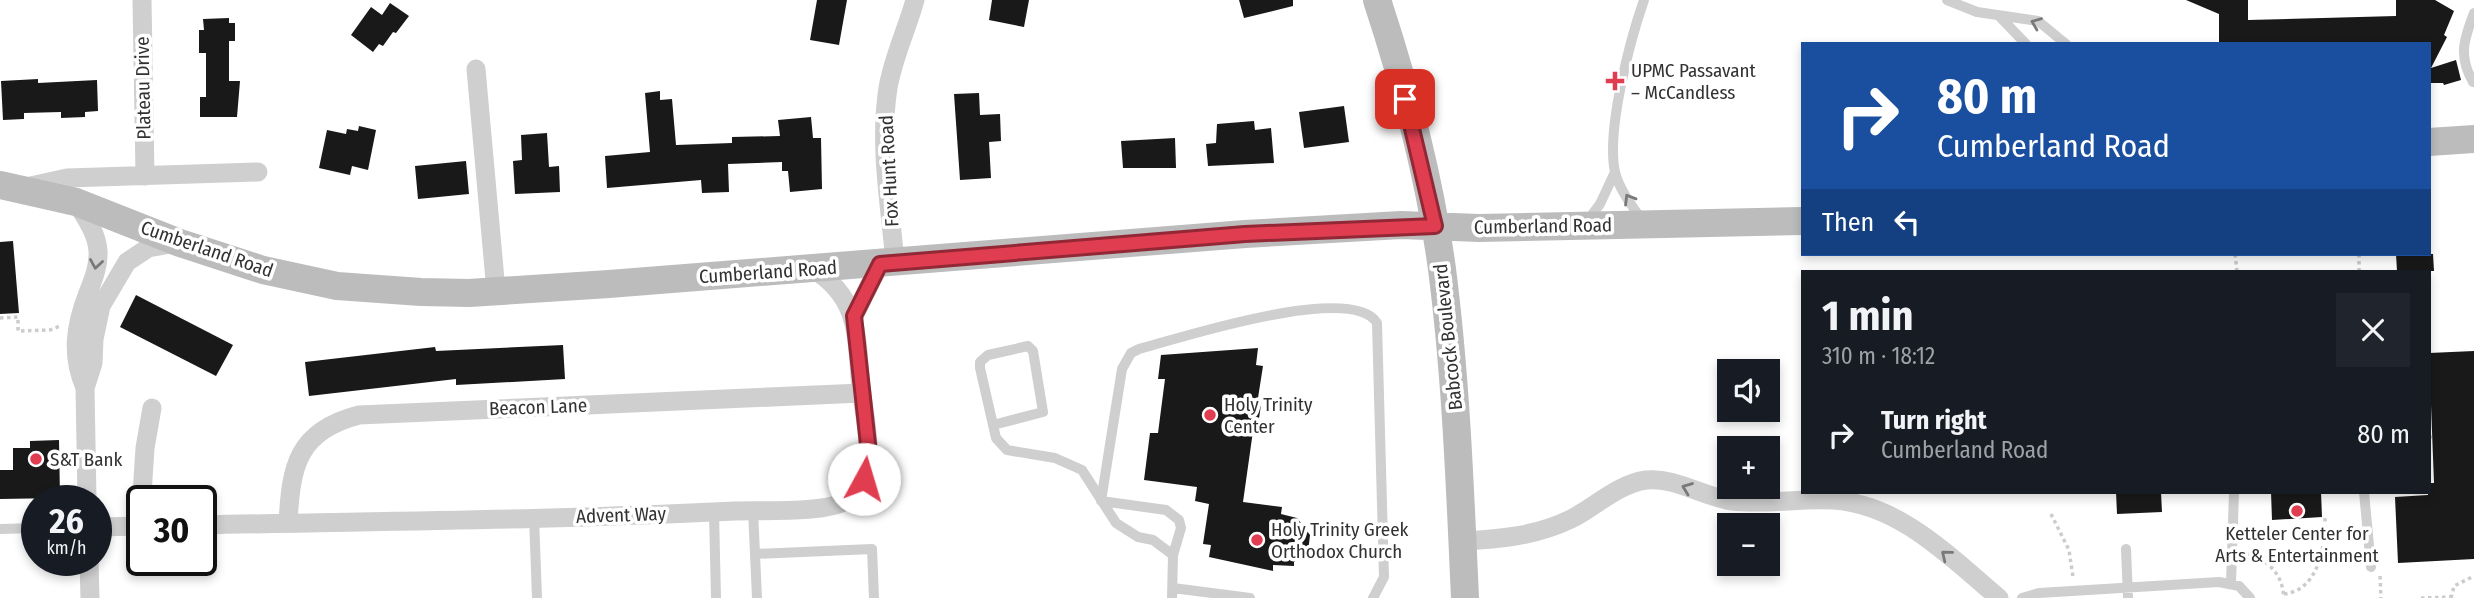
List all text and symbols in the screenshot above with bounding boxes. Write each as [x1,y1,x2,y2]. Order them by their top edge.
one-way arrow [2031,17,2043,31]
street label: Plateau Drive [131,36,155,140]
place label: UPMC Passavant – McCandless [1631,59,1757,104]
text: 80 m [1937,67,2037,126]
pin [1375,69,1435,129]
icon: right [1822,70,1913,161]
marker: UPMC Passavant – McCandless [1605,71,1625,91]
icon: arrive [1386,80,1424,118]
street label: Fox Hunt Road [875,115,903,227]
text: Cumberland Road [1937,127,2170,165]
one-way arrow [1624,194,1637,207]
icon: left [1888,203,1926,241]
text: Then [1822,207,1874,238]
street label: Cumberland Road [1474,213,1612,239]
street label: Cumberland Road [138,216,276,282]
street label: Cumberland Road [698,256,838,288]
one-way arrow [89,258,104,270]
street label: Babcock Boulevard [1429,263,1467,411]
text: 1 min [1822,291,1913,341]
button: close [2336,293,2410,367]
text: 310 m · 18:12 [1822,342,1935,370]
map controls [1717,359,1780,576]
button: sound [1717,359,1780,422]
place label: Holy Trinity Center [1224,393,1313,438]
street label: Beacon Lane [489,394,587,420]
text: Turn right [1881,405,1987,436]
marker: Holy Trinity Center [1202,407,1218,423]
icon: right [1822,416,1860,454]
text: 80 m [2357,419,2410,450]
button: + [1717,436,1780,499]
text: Cumberland Road [1881,436,2048,464]
position arrow [827,442,901,516]
place label: S&T Bank [50,448,123,471]
marker: S&T Bank [28,451,44,467]
one-way arrow [1681,482,1693,496]
speed limit sign: 30 [126,485,217,576]
text: 26 [49,500,84,542]
street label: Advent Way [576,502,667,528]
marker: Ketteler Center for Arts & Entertainment [2289,503,2305,519]
button: − [1717,513,1780,576]
place label: Holy Trinity Greek Orthodox Church [1271,518,1409,563]
place label: Ketteler Center for Arts & Entertainment [2215,522,2380,567]
marker: Holy Trinity Greek Orthodox Church [1249,532,1265,548]
text: km/h [46,537,87,559]
one-way arrow [1941,551,1954,563]

